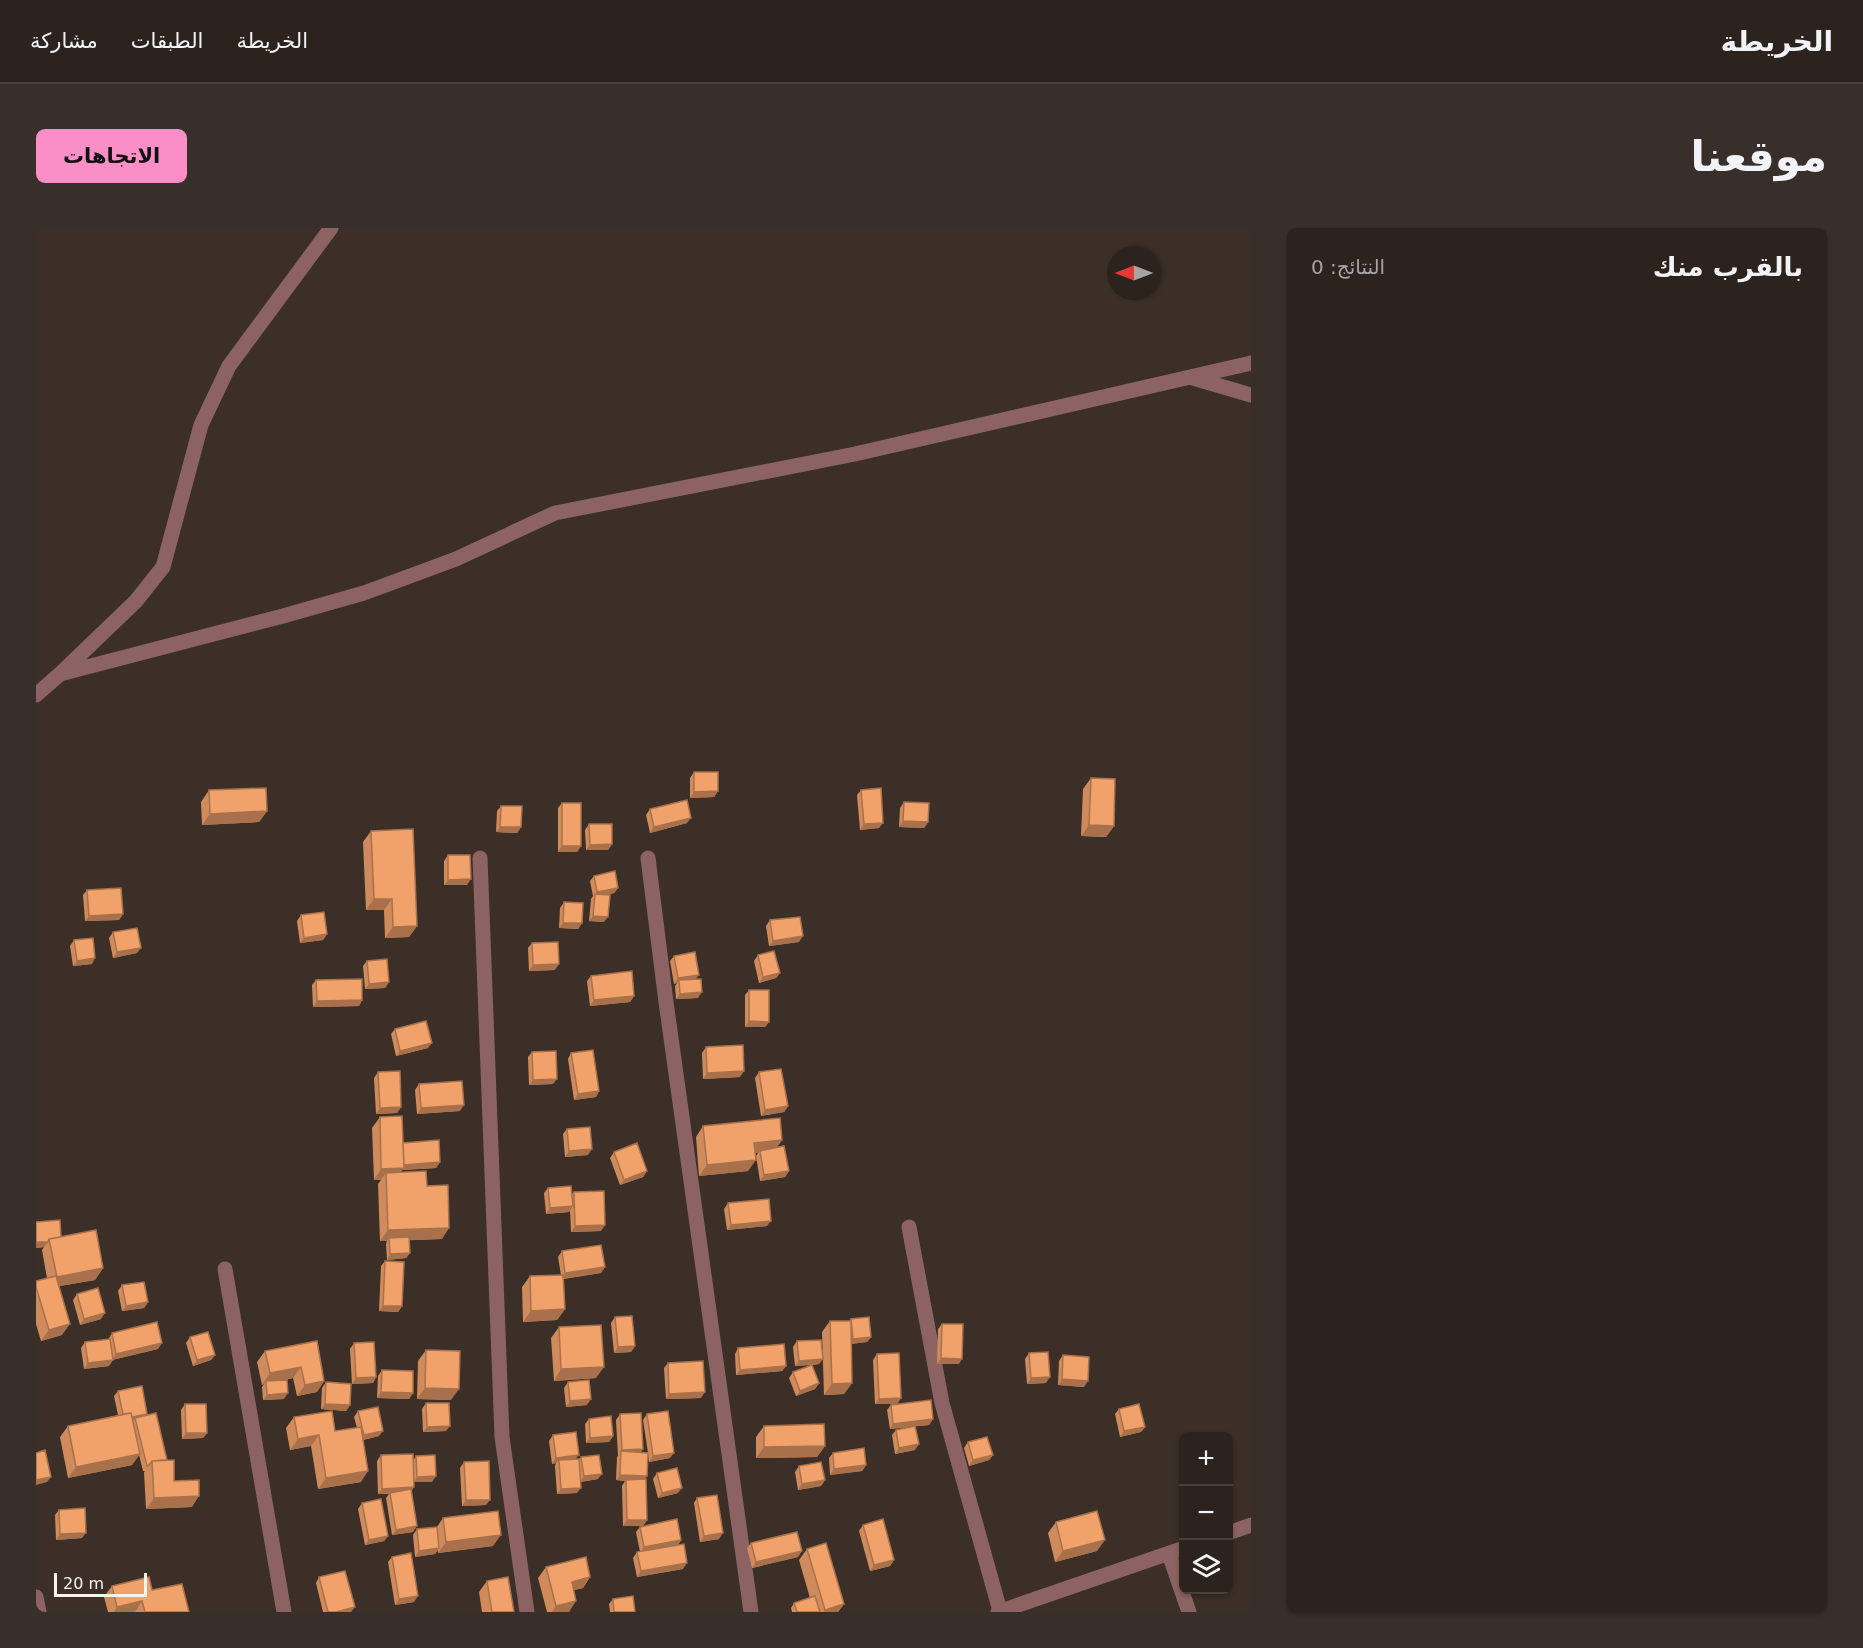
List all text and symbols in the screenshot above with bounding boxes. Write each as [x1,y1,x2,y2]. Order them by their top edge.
text: الخريطة [1721,25,1833,58]
text: مشاركة [30,29,98,53]
text: الطبقات [131,29,203,53]
text: الخريطة [236,29,308,53]
button: الاتجاهات [36,129,187,183]
text: موقعنا [1691,132,1827,181]
north arrow [1107,246,1161,300]
text: بالقرب منك [1653,252,1803,282]
text: النتائج: 0 [1311,255,1385,279]
map controls [1179,1432,1233,1594]
button: + [1179,1432,1233,1486]
button: − [1179,1486,1233,1540]
button: layers [1179,1540,1233,1594]
scale bar [54,1570,147,1598]
text: 20 m [63,1574,104,1593]

